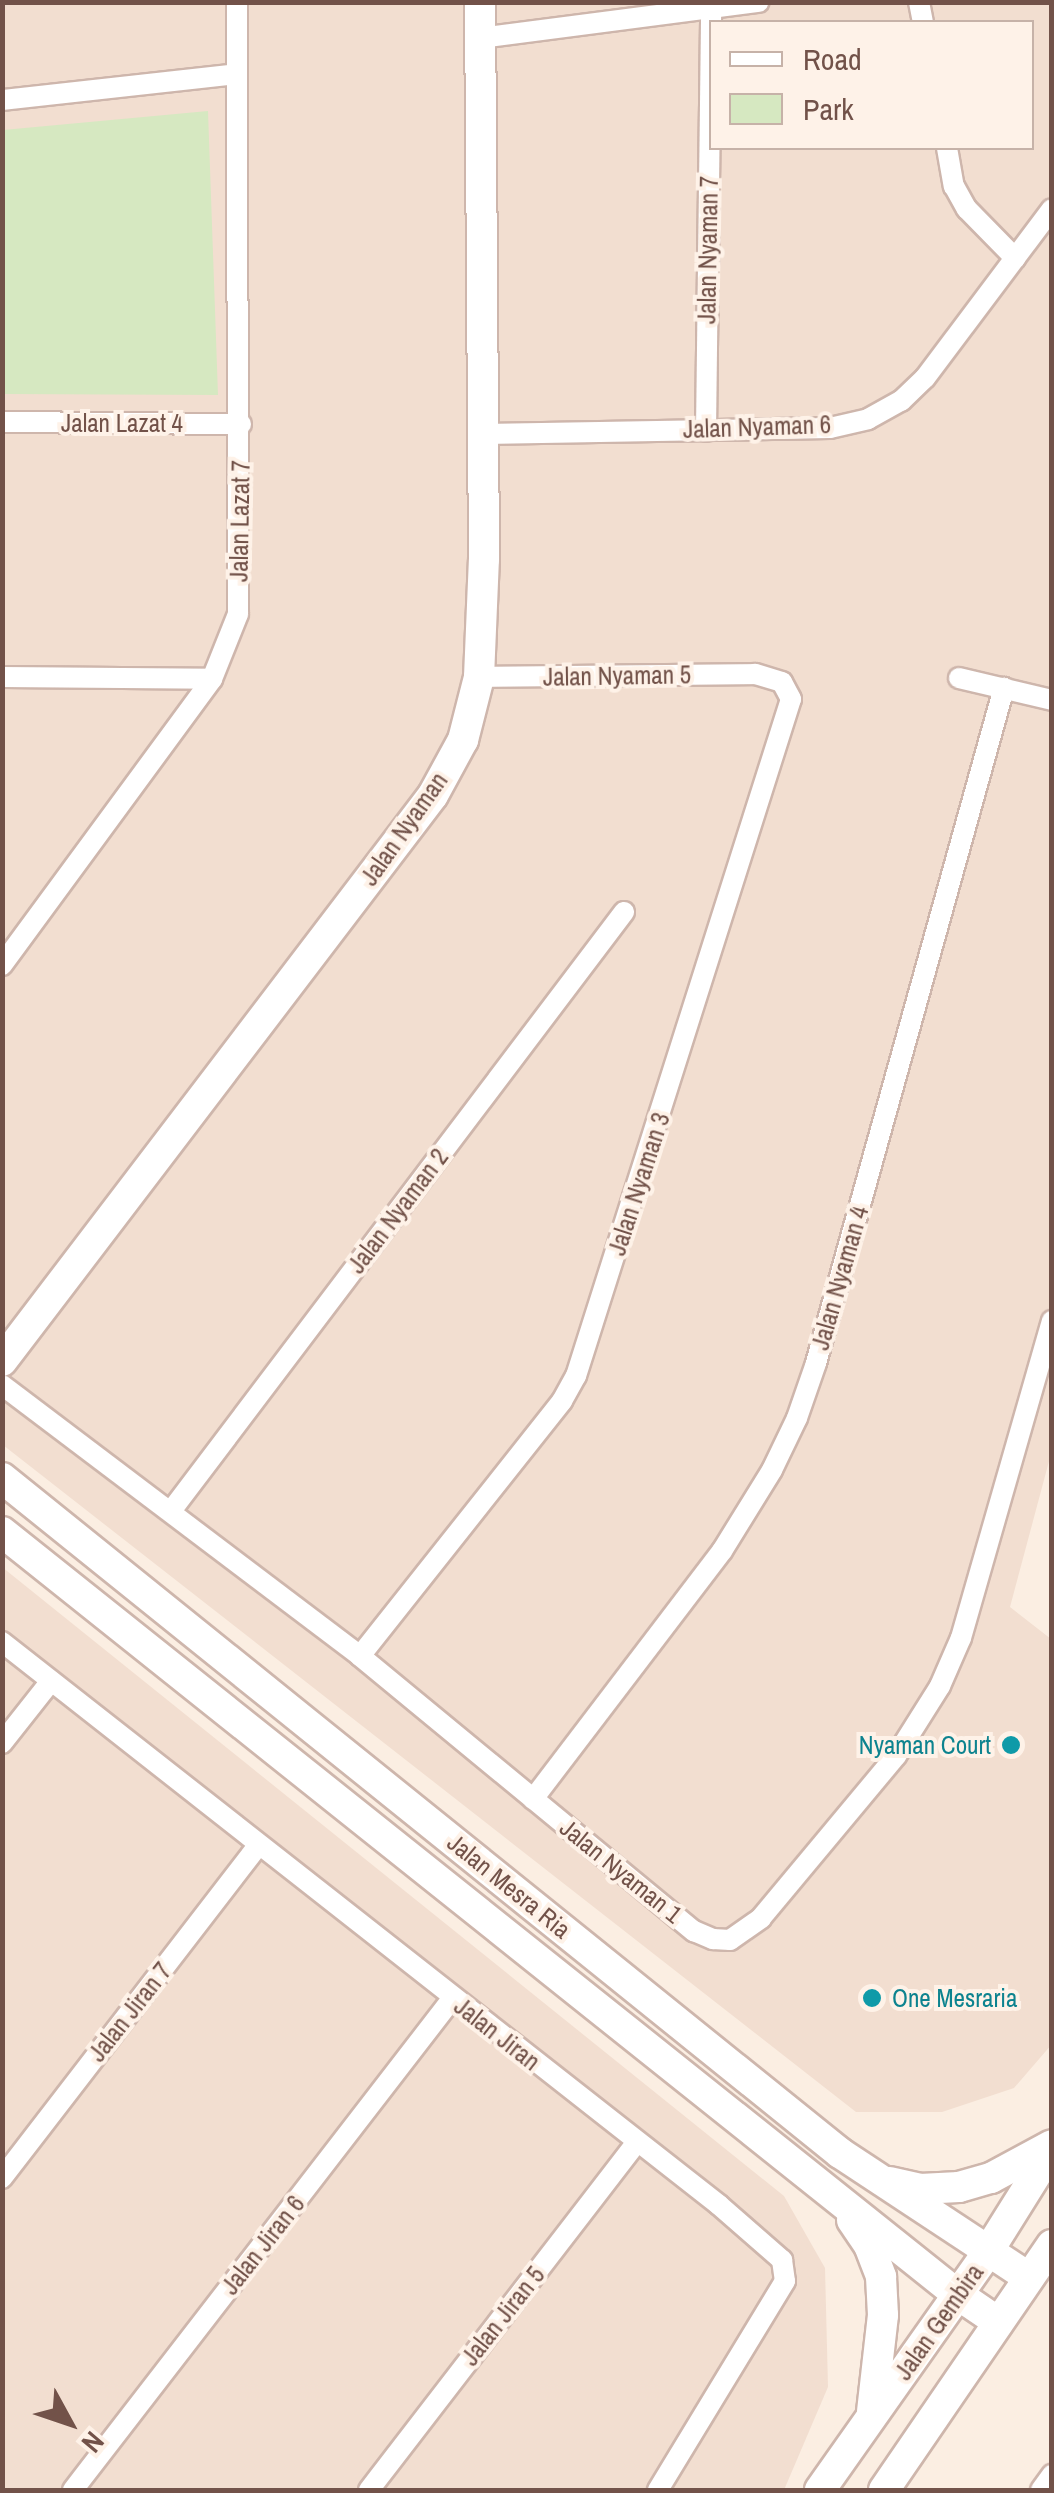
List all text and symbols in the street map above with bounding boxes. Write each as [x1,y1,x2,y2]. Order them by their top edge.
legend [709,20,1034,150]
text: Road [803,39,862,79]
text: Park [803,89,854,129]
street label: Jalan Nyaman 7 [692,176,724,324]
street label: Jalan Lazat 4 [61,408,183,438]
street label: Jalan Nyaman 6 [682,409,832,445]
street label: Jalan Lazat 7 [224,460,256,582]
street label: Jalan Nyaman 5 [543,660,691,692]
street label: Jalan Nyaman [354,767,454,891]
street label: Jalan Nyaman 3 [602,1109,676,1259]
street label: Jalan Nyaman 2 [341,1143,455,1279]
street label: Jalan Nyaman 4 [805,1203,875,1353]
place label: Nyaman Court [859,1730,991,1760]
marker: Nyaman Court [1000,1734,1022,1756]
street label: Jalan Nyaman 1 [554,1813,688,1929]
street label: Jalan Mesra Ria [442,1827,576,1945]
street label: Jalan Jiran 7 [82,1957,178,2067]
place label: One Mesraria [892,1983,1017,2013]
marker: One Mesraria [861,1987,883,2009]
street label: Jalan Jiran [448,1991,546,2077]
street label: Jalan Jiran 6 [215,2190,311,2300]
street label: Jalan Gembira [888,2258,990,2386]
street label: Jalan Jiran 5 [455,2261,551,2371]
north arrow [20,2373,120,2473]
text: N [73,2424,113,2461]

